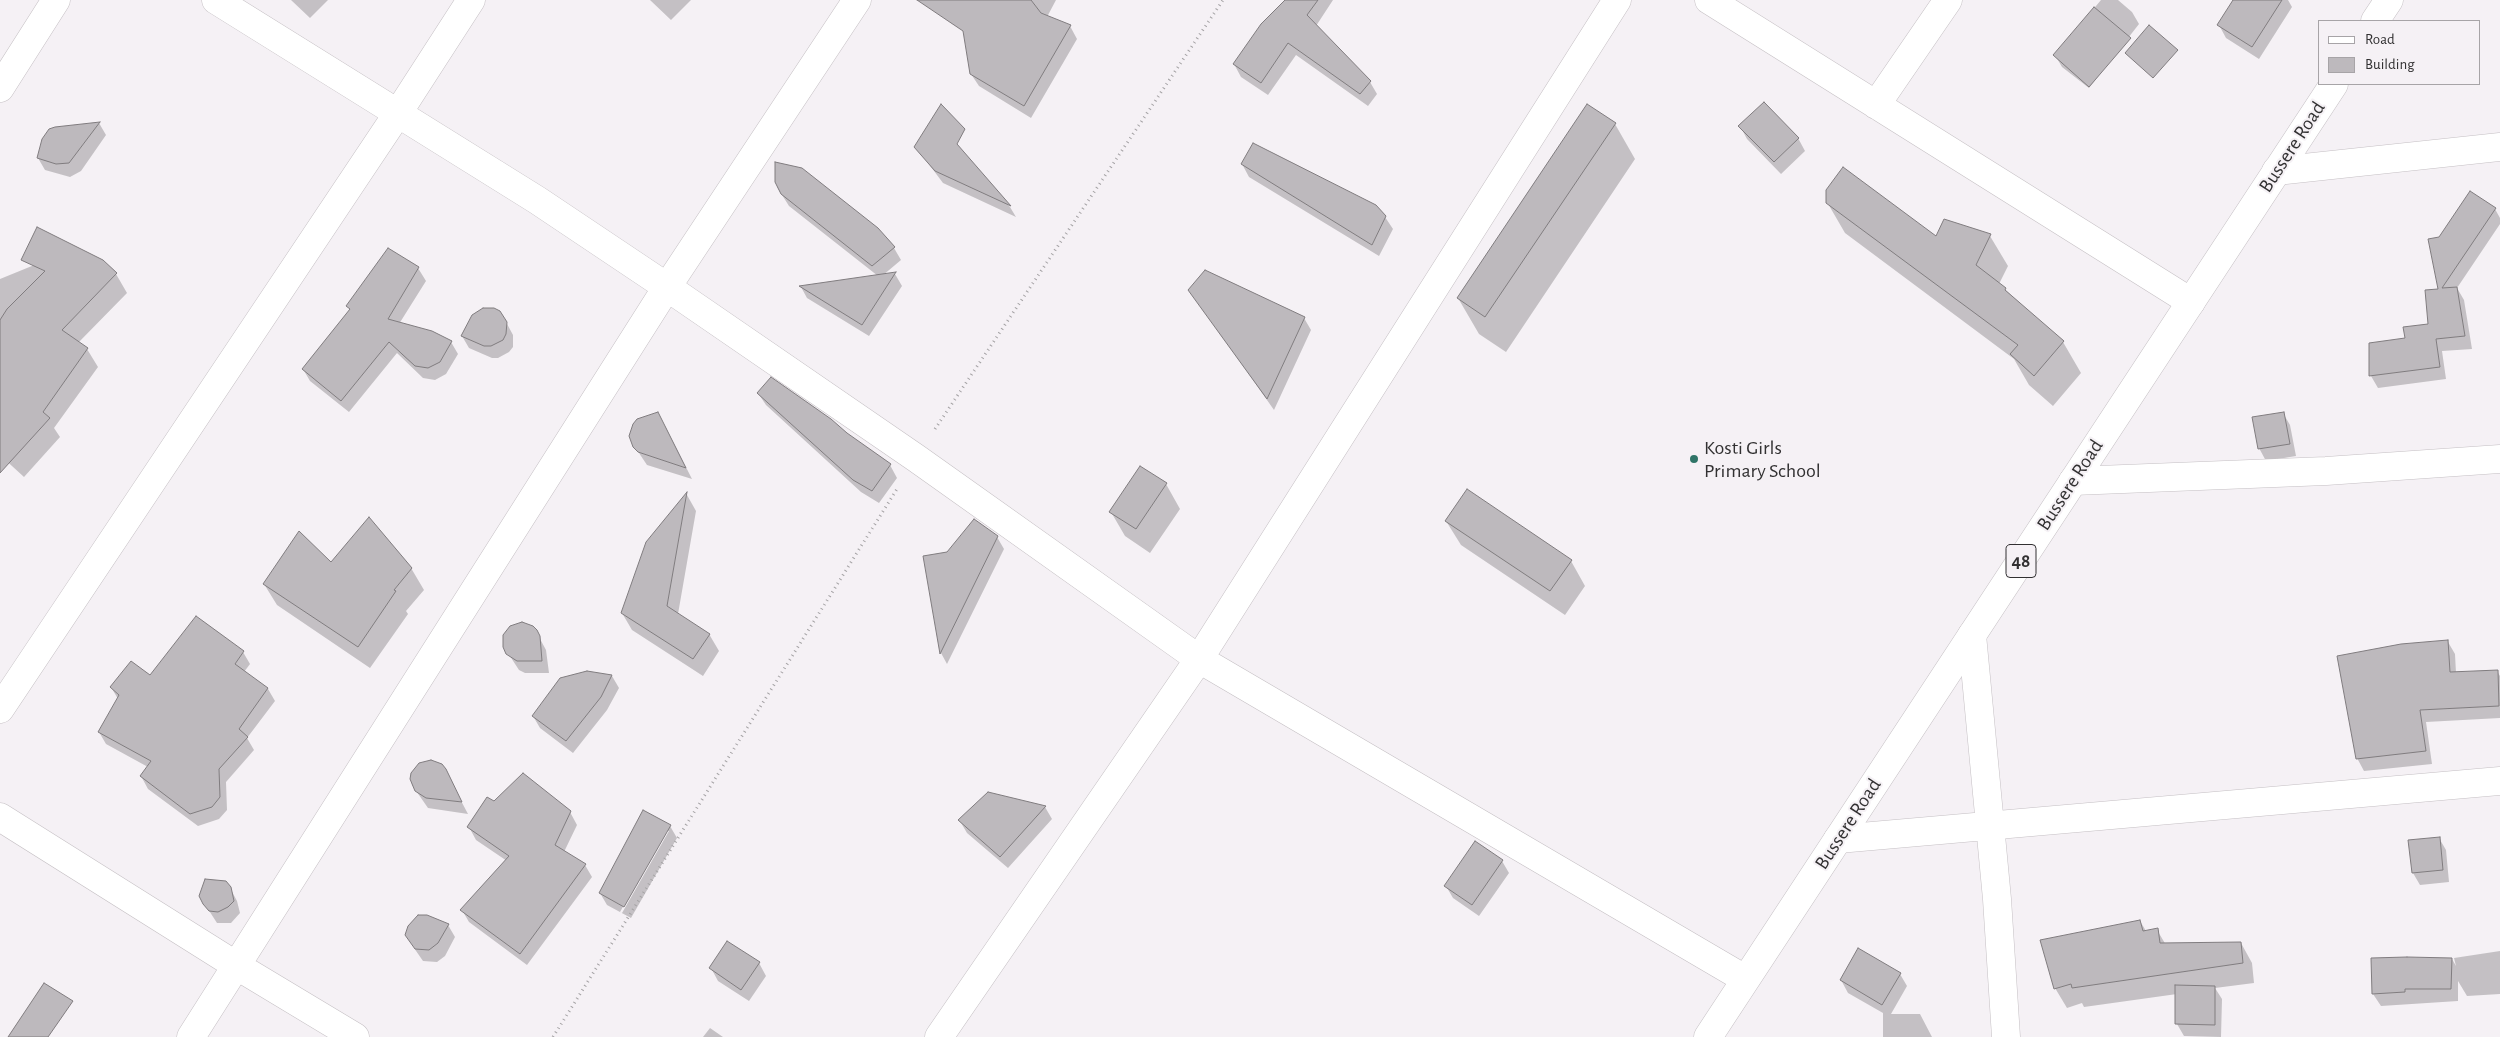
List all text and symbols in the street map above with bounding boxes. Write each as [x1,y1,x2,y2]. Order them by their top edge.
legend [2318,20,2480,85]
text: Road [2365,32,2395,47]
text: Building [2365,57,2415,72]
street label: Bussere Road [2254,97,2330,197]
street label: Bussere Road [2032,435,2108,535]
place label: Kosti Girls Primary School [1704,436,1821,483]
marker: Kosti Girls Primary School [1688,453,1700,465]
road number: 48 [2006,544,2036,578]
street label: Bussere Road [1810,774,1886,874]

